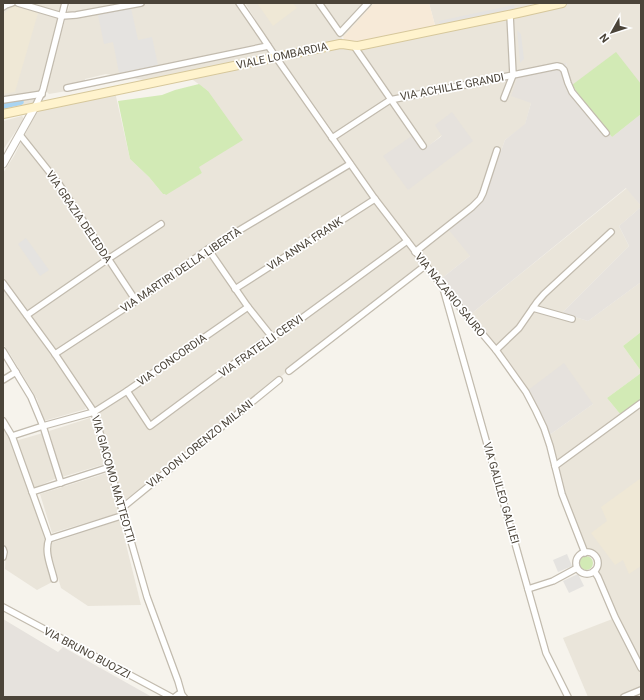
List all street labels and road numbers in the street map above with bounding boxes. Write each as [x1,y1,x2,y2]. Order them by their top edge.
street label: VIALE LOMBARDIA [235,40,330,72]
street label: VIA ACHILLE GRANDI [399,71,505,103]
street label: VIA GRAZIA DELEDDA [43,169,115,266]
street label: VIA ANNA FRANK [265,215,345,273]
street label: VIA MARTIRI DELLA LIBERTÀ [118,224,244,315]
street label: VIA NAZARIO SAURO [412,250,488,340]
street label: VIA FRATELLI CERVI [216,312,306,380]
street label: VIA CONCORDIA [135,331,210,389]
street label: VIA DON LORENZO MILANI [144,397,256,491]
street label: VIA GIACOMO MATTEOTTI [89,414,137,544]
street label: VIA GALILEO GALILEI [480,441,522,545]
street label: VIA BRUNO BUOZZI [41,625,133,681]

